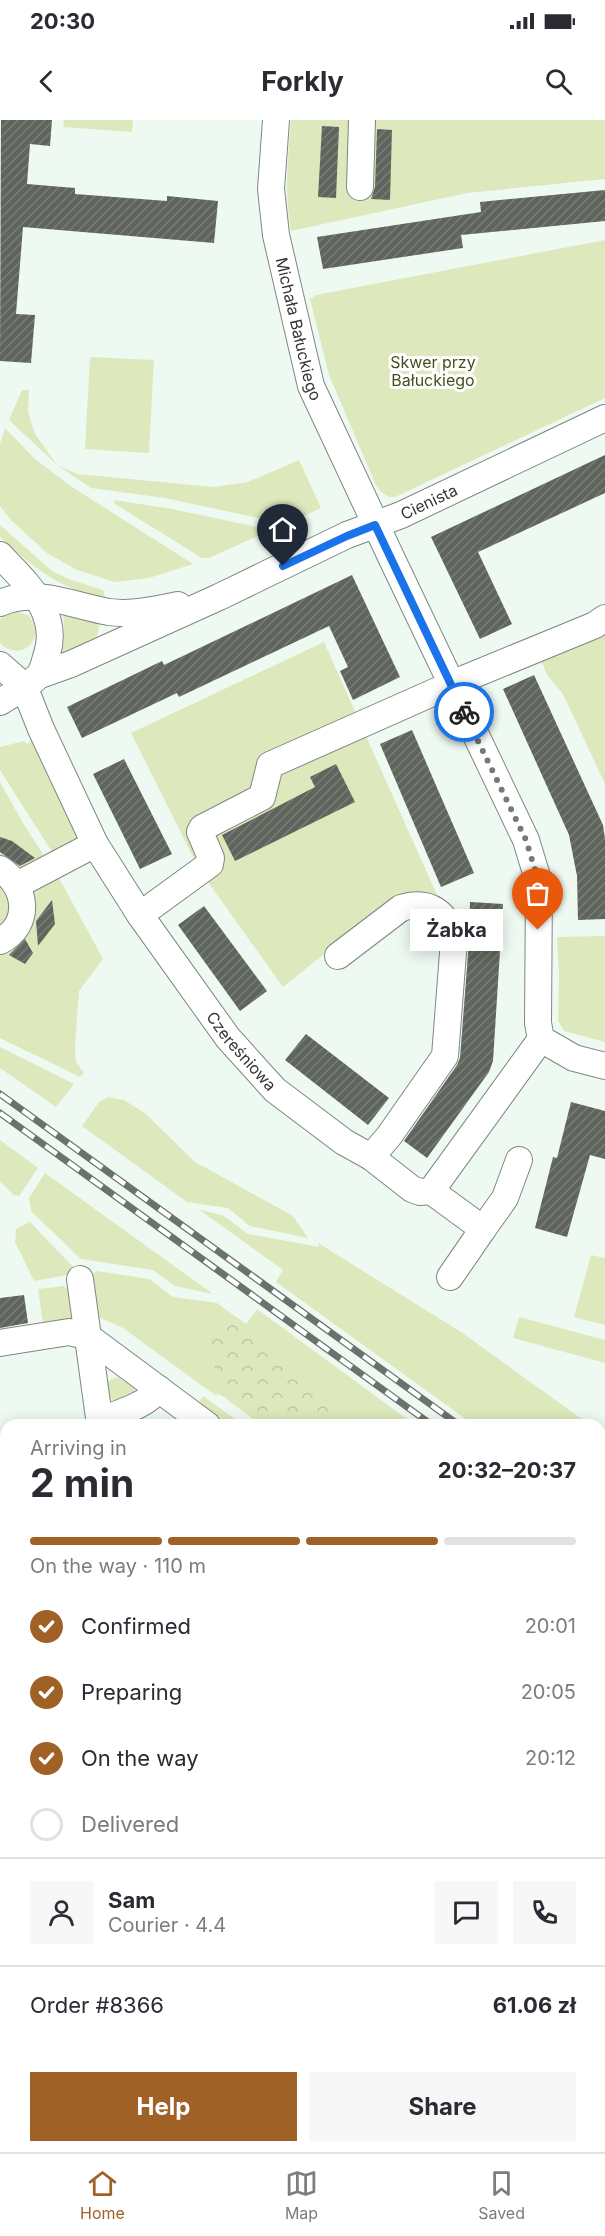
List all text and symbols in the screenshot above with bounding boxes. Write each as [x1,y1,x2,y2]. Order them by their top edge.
text: 20:30 [30,8,95,34]
icon: back [30,65,63,98]
text: Forkly [261,65,344,98]
icon: search [542,65,575,98]
street label: Michała Bałuckiego [272,255,326,404]
park label: Skwer przy Bałuckiego [390,352,476,390]
street label: Cienista [397,480,461,524]
pin [257,504,308,566]
icon: home [266,513,299,546]
courier [434,682,494,742]
icon: bike [448,696,481,729]
pin [512,868,563,930]
icon: bag [521,877,554,910]
callout: Żabka [409,909,502,951]
text: Żabka [426,918,487,942]
street label: Czereśniowa [202,1007,281,1095]
text: Arriving in [30,1436,127,1460]
text: 20:32–20:37 [438,1457,576,1483]
text: 2 min [30,1459,134,1506]
text: On the way · 110 m [30,1554,206,1578]
icon: check [30,1610,63,1643]
text: Confirmed [81,1613,191,1639]
text: 20:01 [525,1614,576,1638]
icon: check [30,1676,63,1709]
text: Preparing [81,1679,182,1705]
text: 20:05 [521,1680,576,1704]
icon: check [30,1742,63,1775]
text: On the way [81,1745,199,1771]
text: 20:12 [525,1746,576,1770]
text: Delivered [81,1811,179,1837]
button: person [30,1881,93,1944]
button: chat [435,1881,498,1944]
button: phone [513,1881,576,1944]
text: Sam [108,1887,155,1913]
text: Courier · 4.4 [108,1913,226,1937]
text: Order #8366 [30,1992,164,2018]
text: 61.06 zł [493,1992,576,2018]
button: Help [30,2072,297,2141]
button: Share [309,2072,576,2141]
tab: Home [80,2167,125,2223]
tab: Map [285,2167,318,2223]
tab: Saved [478,2167,525,2223]

